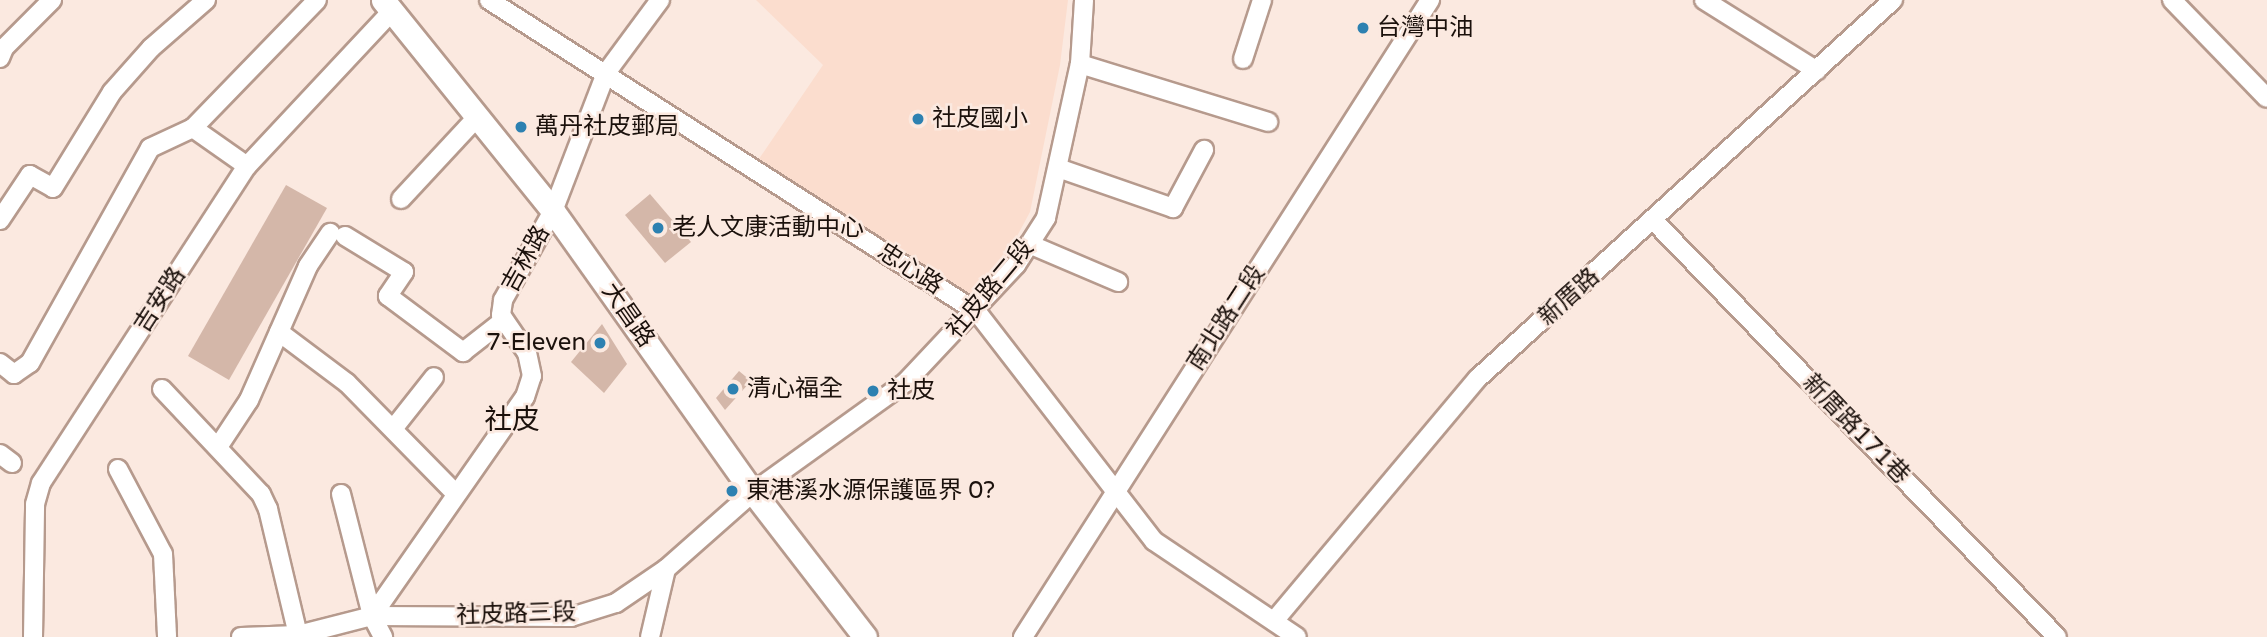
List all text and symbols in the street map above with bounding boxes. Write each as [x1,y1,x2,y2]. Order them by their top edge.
place label: 台灣中油 [1377,14,1473,42]
marker: 台灣中油 [1355,20,1371,36]
place label: 社皮國小 [932,105,1028,133]
marker: 社皮國小 [910,111,926,127]
place label: 萬丹社皮郵局 [535,113,679,141]
marker: 萬丹社皮郵局 [513,119,529,135]
place label: 老人文康活動中心 [672,214,864,242]
marker: 老人文康活動中心 [650,220,666,236]
street label: 吉林路 [496,221,556,297]
street label: 社皮路二段 [940,234,1040,344]
street label: 忠心路 [872,237,948,301]
street label: 南北路二段 [1181,260,1271,376]
street label: 吉安路 [128,262,192,338]
street label: 新厝路 [1533,262,1605,332]
street label: 大昌路 [596,277,660,353]
place label: 7-Eleven [486,329,586,357]
marker: 7-Eleven [592,335,608,351]
street label: 新厝路171巷 [1797,368,1915,490]
place label: 清心福全 [747,375,843,403]
place label: 社皮 [887,377,935,405]
marker: 清心福全 [725,381,741,397]
marker: 社皮 [865,383,881,399]
district label: 社皮 [484,403,540,437]
place label: 東港溪水源保護區界 0? [746,477,995,505]
marker: 東港溪水源保護區界 0? [724,483,740,499]
street label: 社皮路三段 [456,598,576,630]

